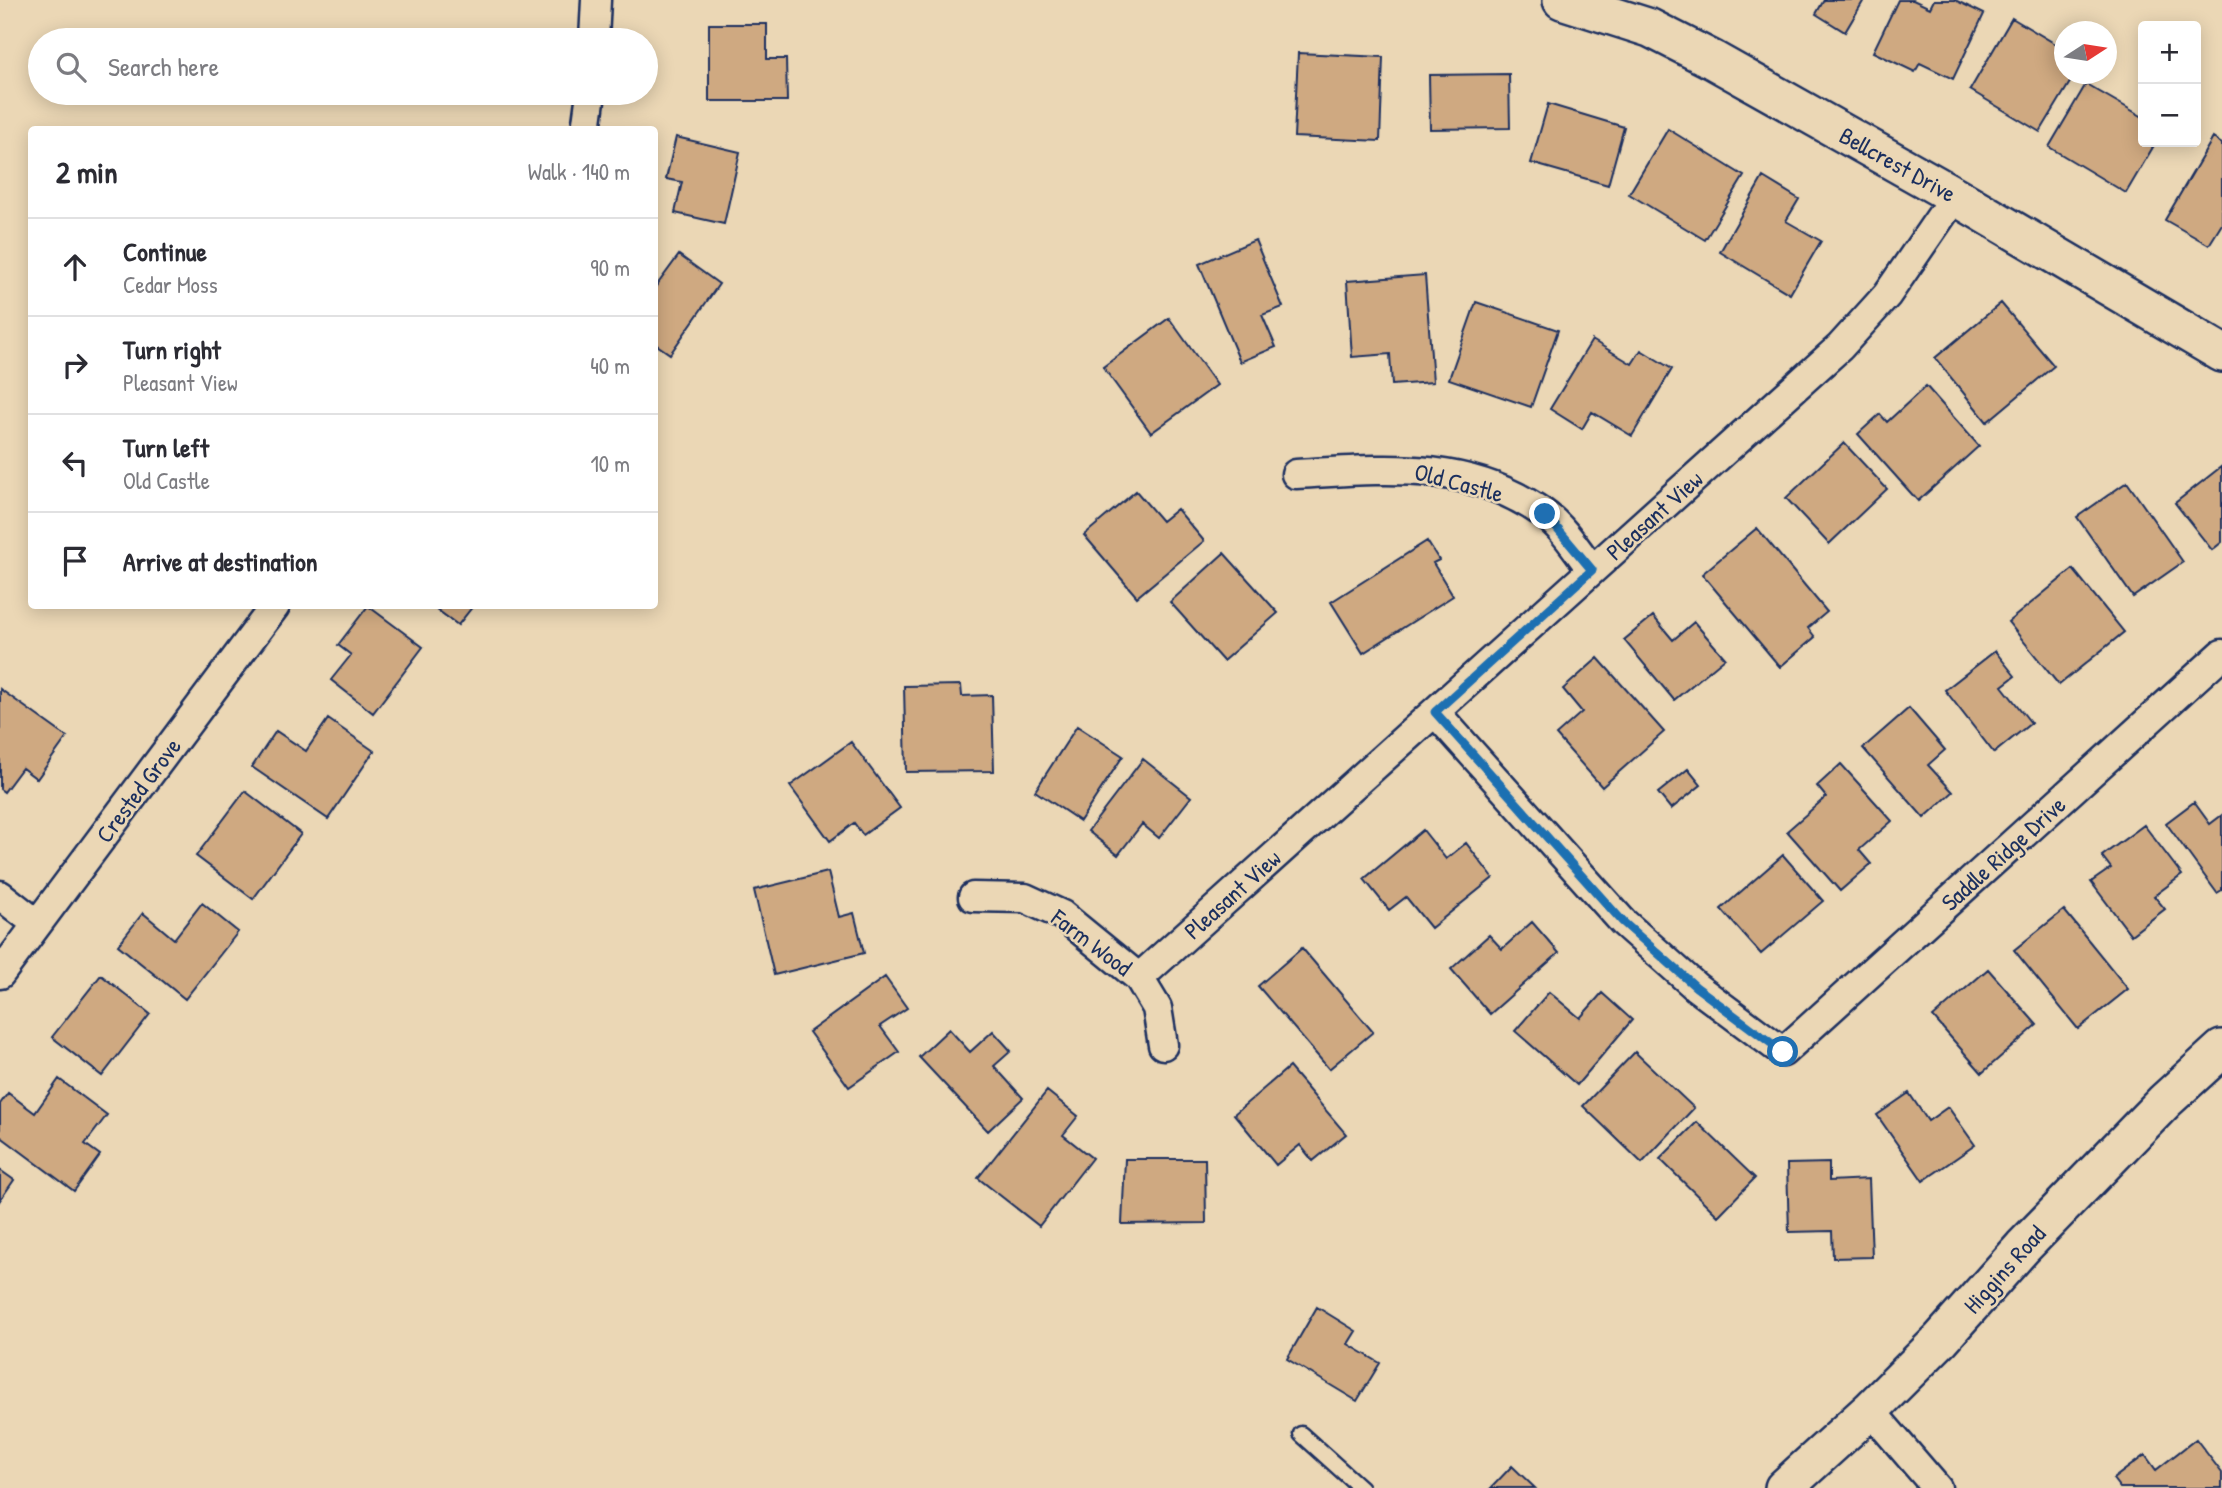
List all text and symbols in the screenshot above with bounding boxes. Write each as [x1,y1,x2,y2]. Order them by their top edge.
north arrow [2054,21,2117,84]
map controls [2138,21,2201,147]
button: + [2138,21,2201,84]
search box [28,28,658,105]
icon: search [52,48,90,86]
text: Search here [108,49,219,84]
button: − [2138,84,2201,147]
street label: Bellcrest Drive [1834,119,1962,209]
text: 2 min [56,152,118,192]
text: Walk · 140 m [528,156,630,187]
text: Continue [123,234,207,269]
icon: ahead [56,248,94,286]
text: 90 m [590,252,630,283]
text: Cedar Moss [123,269,218,300]
text: Turn right [123,332,221,367]
icon: right [56,346,94,384]
text: 40 m [590,350,630,381]
text: Pleasant View [123,367,238,398]
text: Turn left [123,430,209,465]
icon: left [56,444,94,482]
text: 10 m [590,448,630,479]
street label: Old Castle [1411,455,1507,509]
street label: Pleasant View [1599,463,1709,567]
text: Old Castle [123,465,210,496]
route end [1529,498,1560,529]
icon: arrive [56,542,94,580]
text: Arrive at destination [123,544,318,579]
street label: Crested Grove [88,731,188,849]
street label: Saddle Ridge Drive [1934,788,2072,917]
street label: Pleasant View [1177,842,1287,946]
street label: Farm Wood [1044,901,1139,983]
route start [1767,1036,1798,1067]
street label: Higgins Road [1956,1218,2052,1320]

